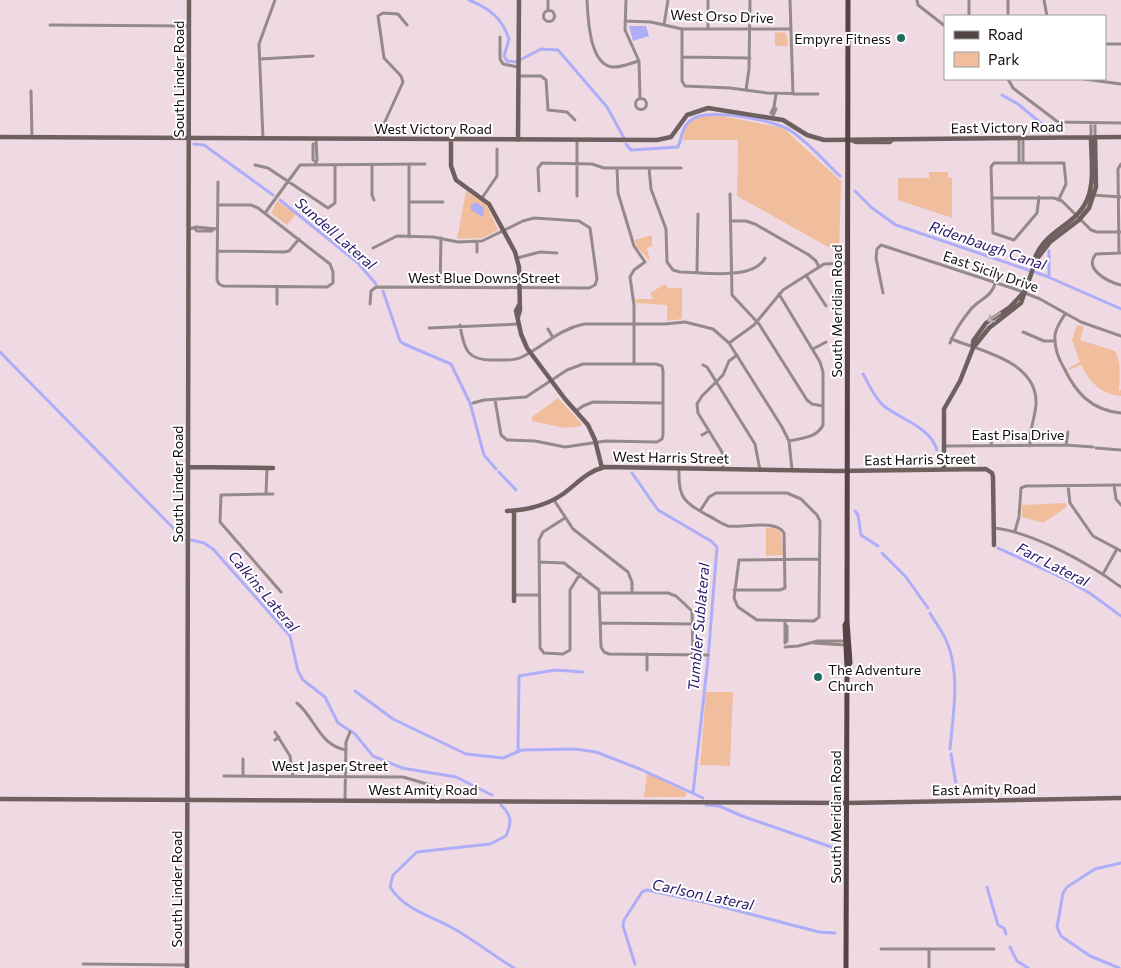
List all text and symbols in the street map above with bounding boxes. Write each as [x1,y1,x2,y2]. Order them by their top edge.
street label: West Orso Drive [670,6,774,26]
legend [944,15,1106,80]
street label: South Linder Road [170,21,187,137]
text: Road [988,25,1023,43]
place label: Empyre Fitness [794,30,891,47]
marker: Empyre Fitness [895,32,907,44]
text: Park [988,50,1019,68]
street label: East Victory Road [950,118,1064,136]
street label: West Victory Road [374,120,492,137]
water label: Sundell Lateral [292,193,381,274]
water label: Ridenbaugh Canal [927,217,1050,274]
street label: South Meridian Road [828,244,845,378]
street label: East Sicily Drive [941,247,1041,295]
street label: West Blue Downs Street [408,269,560,286]
one-way arrow [987,312,1001,322]
street label: South Linder Road [169,426,186,542]
street label: East Pisa Drive [972,426,1064,443]
street label: West Harris Street [613,447,730,467]
street label: East Harris Street [864,450,976,468]
water label: Farr Lateral [1014,538,1093,590]
water label: Calkins Lateral [225,547,304,636]
water label: Tumbler Sublateral [683,561,713,692]
place label: The Adventure Church [828,661,921,694]
marker: The Adventure Church [812,671,824,683]
street label: South Meridian Road [827,750,844,884]
street label: West Jasper Street [272,757,389,774]
street label: East Amity Road [932,780,1036,798]
street label: West Amity Road [368,781,478,798]
street label: South Linder Road [168,831,185,947]
water label: Carlson Lateral [651,874,756,914]

